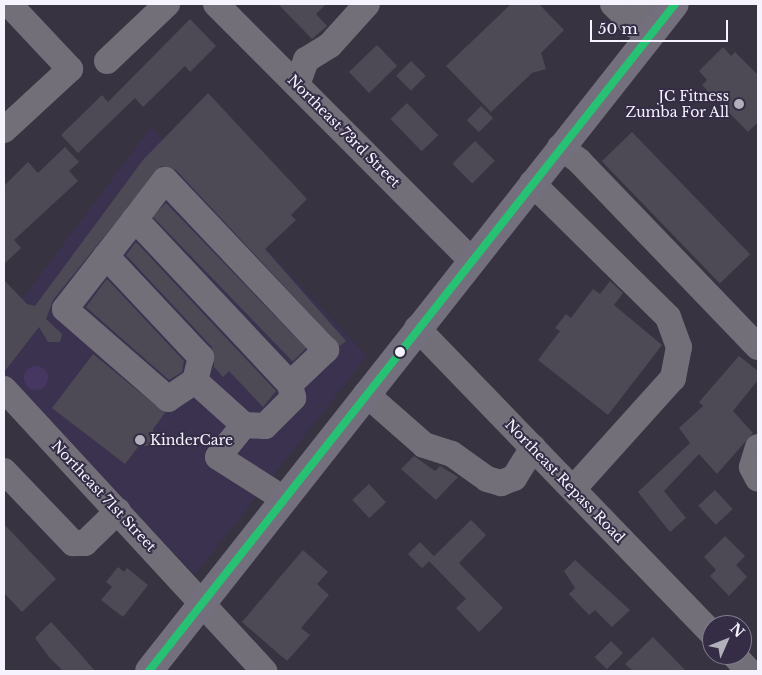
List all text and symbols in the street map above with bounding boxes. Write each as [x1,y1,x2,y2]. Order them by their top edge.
scale bar [592,10,730,42]
text: 50 m [598,19,638,38]
street label: Northeast 73rd Street [284,71,404,191]
place label: JC Fitness Zumba For All [624,88,729,120]
marker: JC Fitness Zumba For All [733,98,745,110]
unlabelled marker [395,347,405,357]
street label: Northeast Repass Road [502,416,628,546]
place label: KinderCare [150,432,233,448]
marker: KinderCare [134,434,146,446]
street label: Northeast 71st Street [48,437,160,555]
north arrow [702,615,752,665]
text: N [726,619,748,641]

